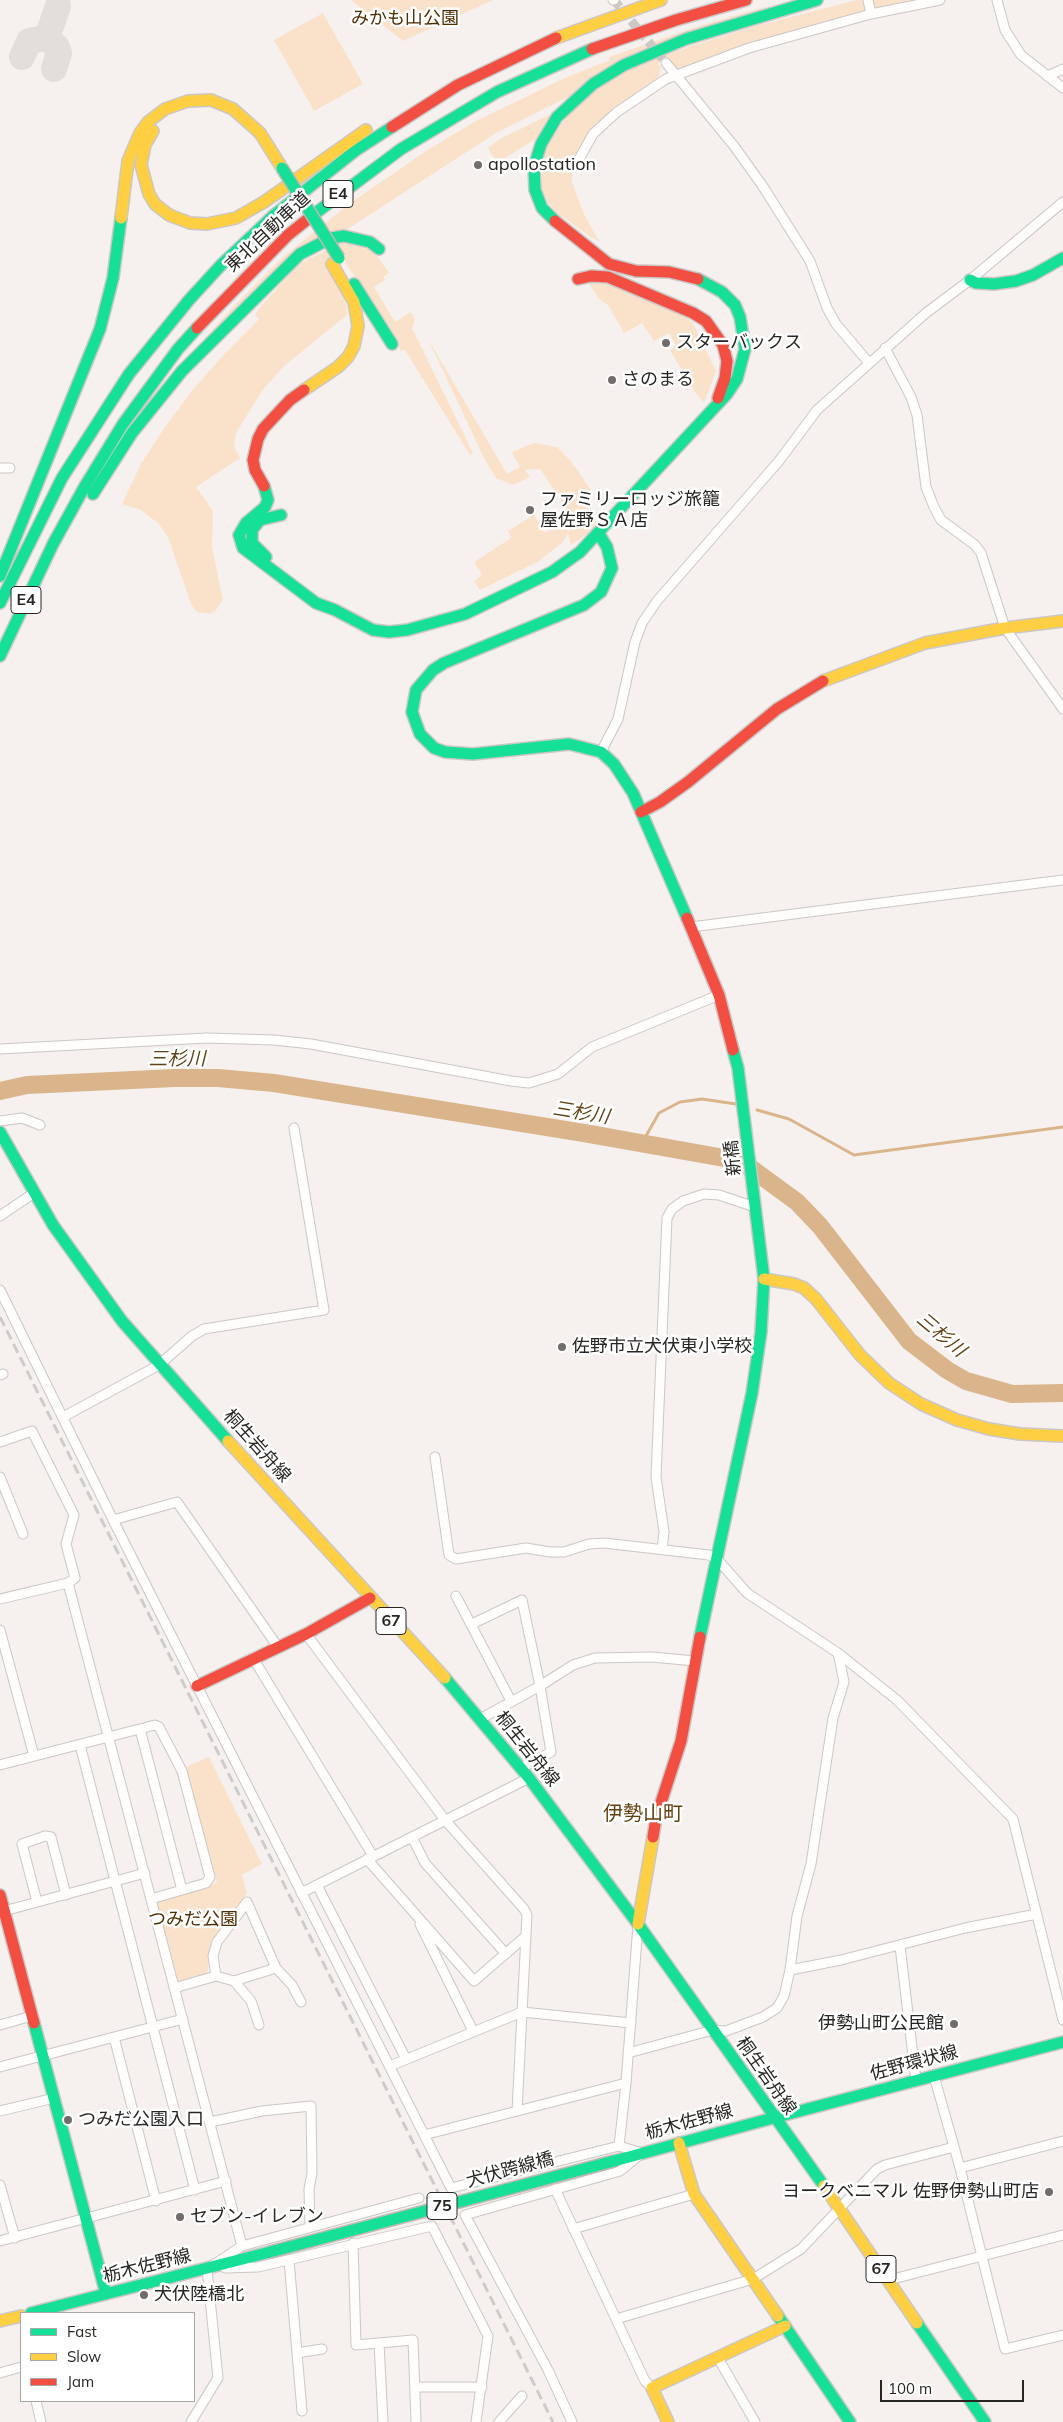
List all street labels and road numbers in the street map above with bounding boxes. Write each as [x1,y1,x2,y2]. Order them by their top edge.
road number: E4 [323,180,353,208]
street label: 東北自動車道 [221,187,315,277]
road number: E4 [11,586,41,614]
street label: 新橋 [720,1139,746,1177]
street label: 桐生岩舟線 [219,1405,295,1487]
road number: 67 [376,1608,406,1634]
street label: 桐生岩舟線 [490,1707,564,1791]
street label: 桐生岩舟線 [731,2033,801,2119]
street label: 佐野環状線 [868,2041,960,2085]
street label: 栃木佐野線 [643,2100,735,2144]
street label: 犬伏跨線橋 [464,2148,556,2192]
road number: 75 [427,2192,457,2220]
street label: 栃木佐野線 [101,2245,193,2287]
road number: 67 [866,2256,896,2282]

